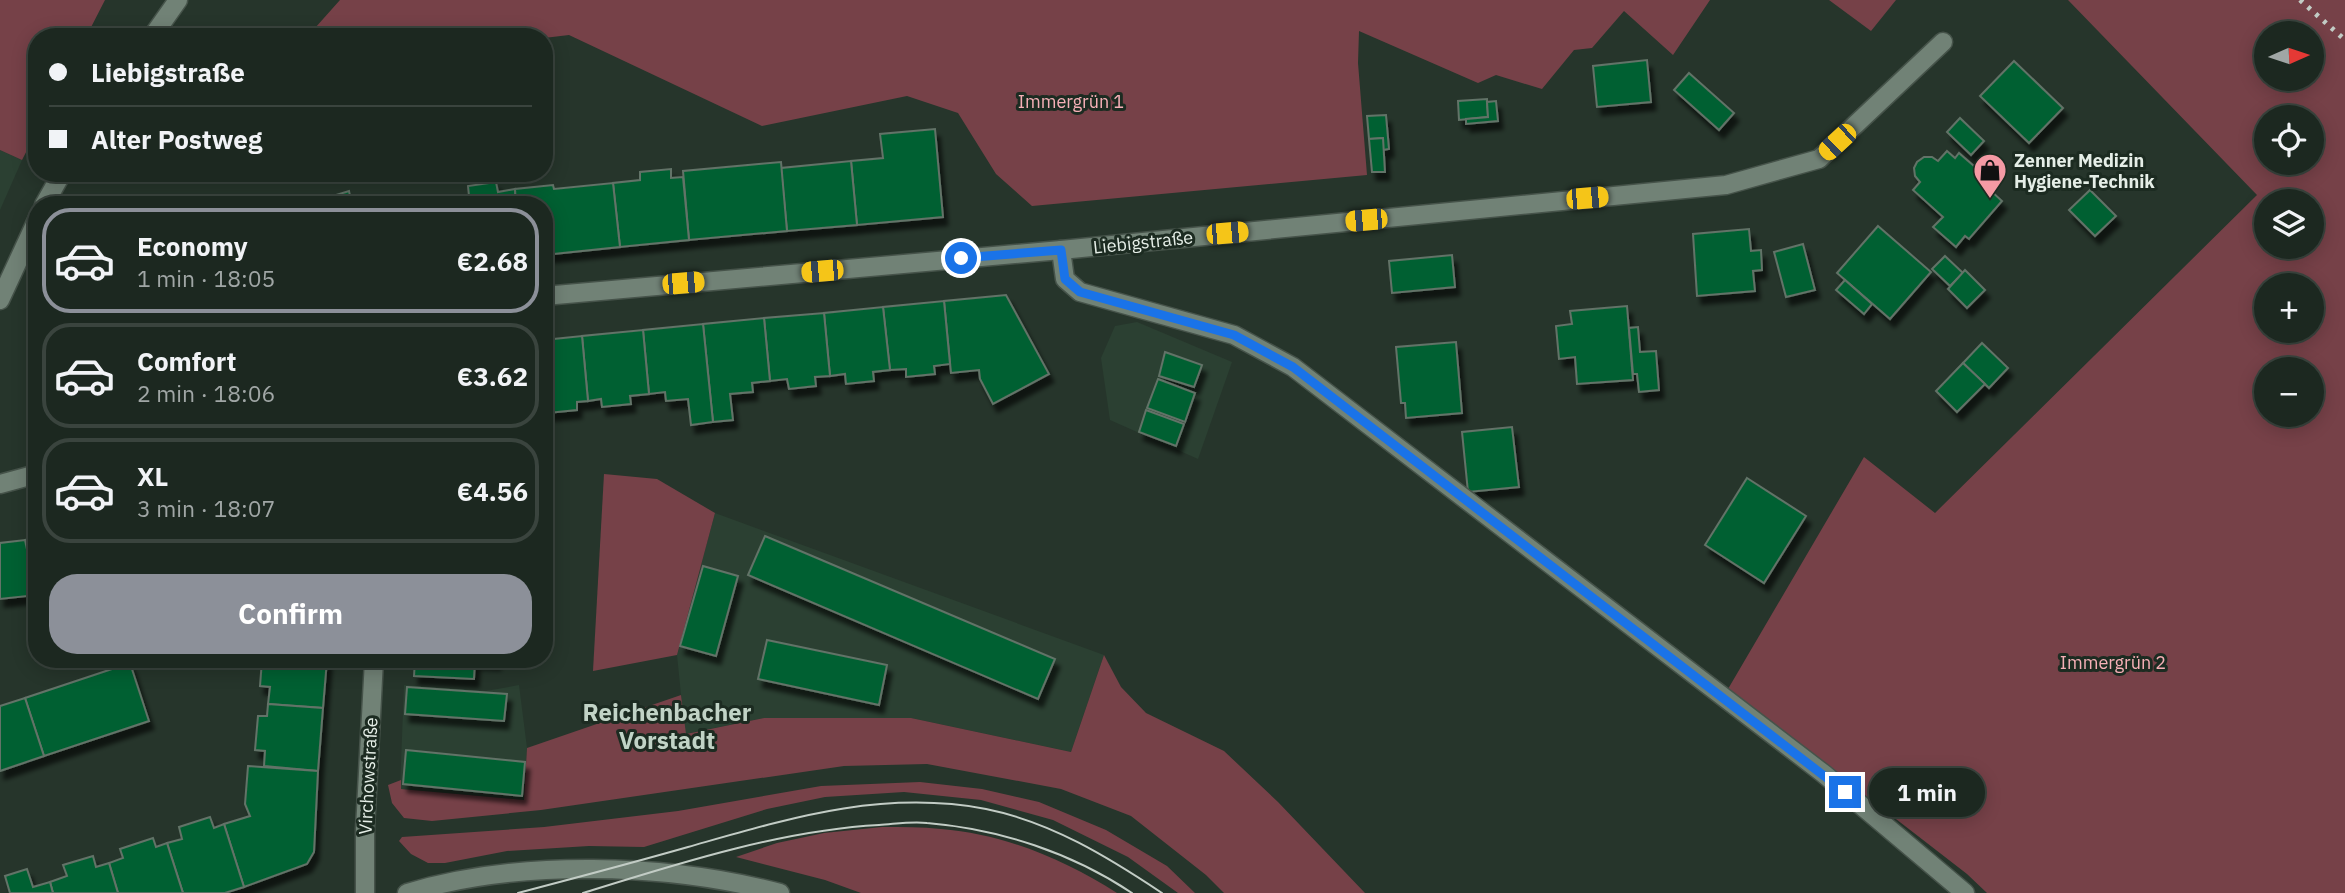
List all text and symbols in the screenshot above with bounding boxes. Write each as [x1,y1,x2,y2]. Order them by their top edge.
north arrow [2254,21,2324,91]
map controls [2254,21,2324,427]
text: Liebigstraße [91,55,245,89]
park label: Immergrün 1 [1018,90,1124,113]
button: locate [2254,105,2324,175]
car [1815,120,1860,164]
text: Alter Postweg [91,122,262,156]
place label: Zenner Medizin Hygiene-Technik [2014,149,2155,193]
shop icon: Zenner Medizin Hygiene-Technik [1971,151,2009,200]
car [1566,186,1609,210]
button: layers [2254,189,2324,259]
car [1345,208,1388,232]
car [1206,221,1249,245]
street label: Liebigstraße [1092,225,1194,259]
icon: car [53,229,116,292]
text: Economy [137,229,248,263]
route start [945,242,977,274]
text: €2.68 [457,244,528,278]
car [801,259,844,283]
text: 1 min · 18:05 [137,263,275,293]
car [662,271,705,295]
button: + [2254,273,2324,343]
icon: car [53,344,116,407]
text: Comfort [137,344,236,378]
button: − [2254,357,2324,427]
text: €3.62 [457,359,528,393]
text: 2 min · 18:06 [137,378,275,408]
icon: car [53,459,116,522]
text: XL [137,459,168,493]
text: €4.56 [457,474,528,508]
text: 3 min · 18:07 [137,493,275,523]
button: Confirm [49,574,532,654]
park label: Immergrün 2 [2060,651,2166,674]
district label: Reichenbacher Vorstadt [583,696,752,756]
street label: Virchowstraße [353,717,383,835]
callout: 1 min [1870,768,1985,816]
route end [1829,776,1861,808]
text: 1 min [1897,777,1957,807]

